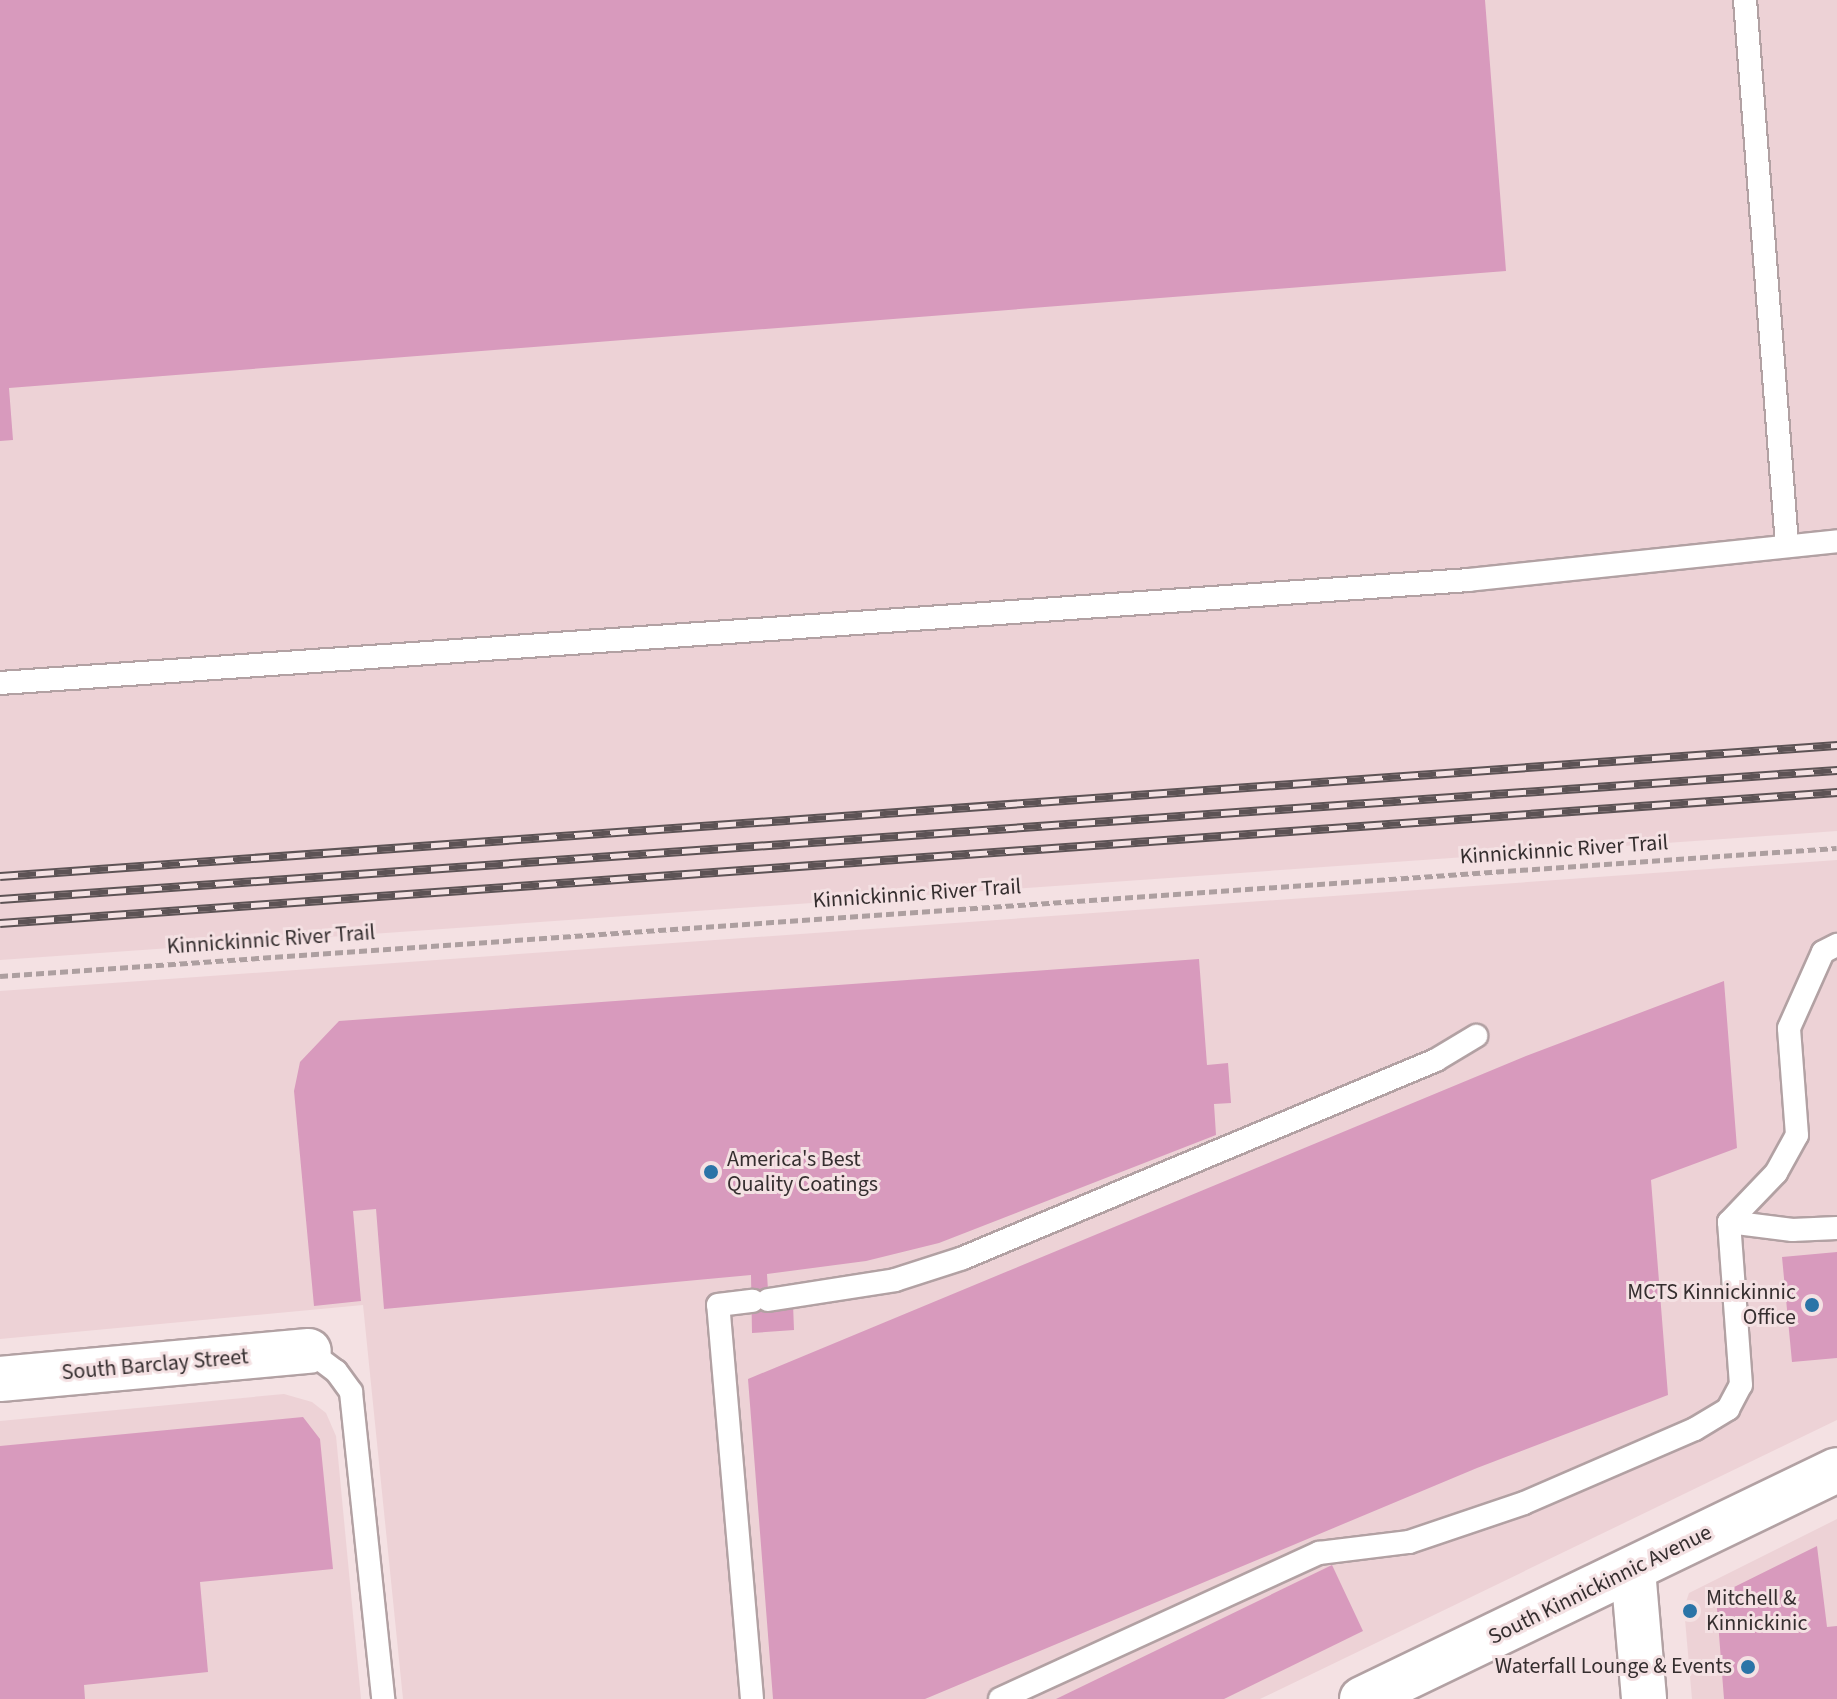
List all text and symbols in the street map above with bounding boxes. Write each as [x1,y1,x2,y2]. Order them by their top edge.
street label: Kinnickinnic River Trail [1459,830,1669,870]
street label: Kinnickinnic River Trail [812,874,1022,914]
street label: Kinnickinnic River Trail [166,920,376,960]
place label: America's Best Quality Coatings [727,1146,878,1198]
marker: America's Best Quality Coatings [702,1163,720,1181]
place label: MCTS Kinnickinnic Office [1627,1279,1796,1330]
marker: MCTS Kinnickinnic Office [1803,1296,1821,1314]
street label: South Barclay Street [61,1344,249,1386]
street label: South Kinnickinnic Avenue [1484,1519,1716,1651]
place label: Mitchell & Kinnickinic [1706,1585,1807,1636]
marker: Mitchell & Kinnickinic [1681,1602,1699,1620]
place label: Waterfall Lounge & Events [1495,1654,1732,1680]
marker: Waterfall Lounge & Events [1739,1658,1757,1676]

